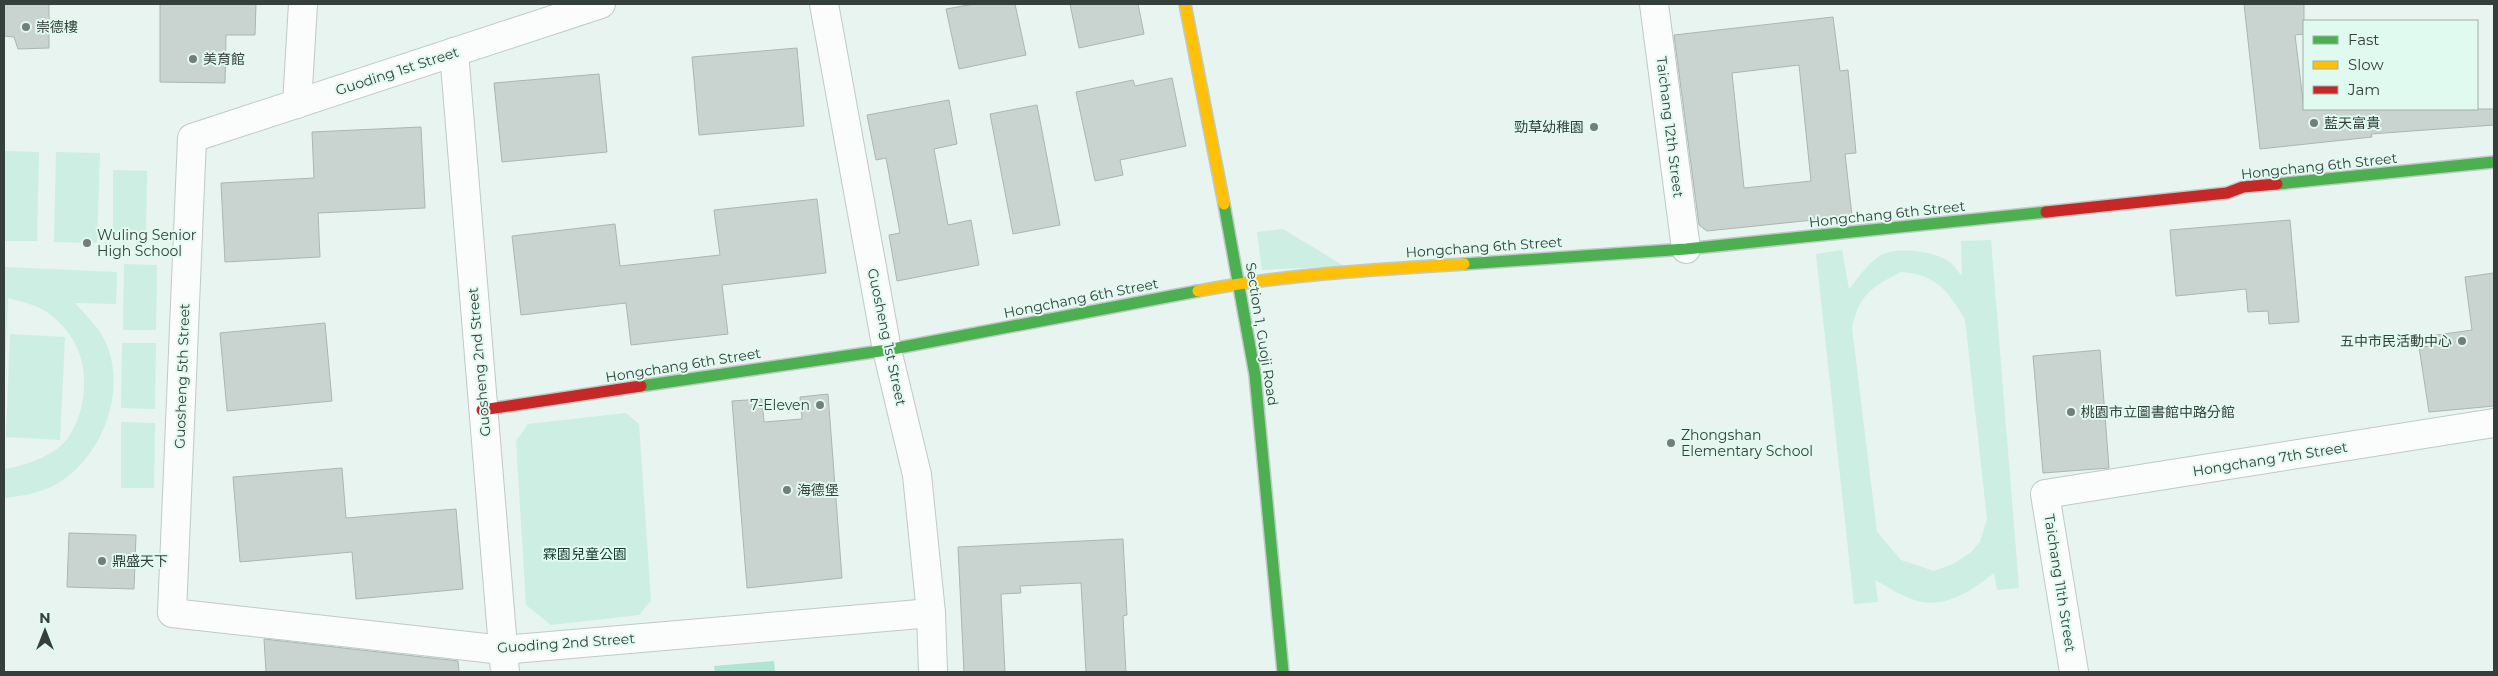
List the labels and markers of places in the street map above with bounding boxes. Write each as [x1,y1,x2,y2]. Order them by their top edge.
place label: 崇德樓 [36,18,78,36]
marker: 崇德樓 [20,21,32,33]
place label: 美育館 [203,50,245,68]
marker: 美育館 [187,53,199,65]
place label: 藍天富貴 [2324,114,2380,132]
marker: 藍天富貴 [2308,117,2320,129]
place label: 勁草幼稚園 [1514,118,1584,136]
marker: 勁草幼稚園 [1588,121,1600,133]
place label: Wuling Senior High School [97,226,197,260]
marker: Wuling Senior High School [81,237,93,249]
place label: 五中市民活動中心 [2340,332,2452,350]
marker: 五中市民活動中心 [2456,335,2468,347]
place label: 7-Eleven [750,396,810,414]
marker: 7-Eleven [814,399,826,411]
place label: 桃園市立圖書館中路分館 [2081,403,2235,421]
marker: 桃園市立圖書館中路分館 [2065,406,2077,418]
place label: Zhongshan Elementary School [1681,426,1813,460]
marker: Zhongshan Elementary School [1665,437,1677,449]
place label: 海德堡 [797,481,839,499]
marker: 海德堡 [781,484,793,496]
place label: 鼎盛天下 [112,552,168,570]
marker: 鼎盛天下 [96,555,108,567]

